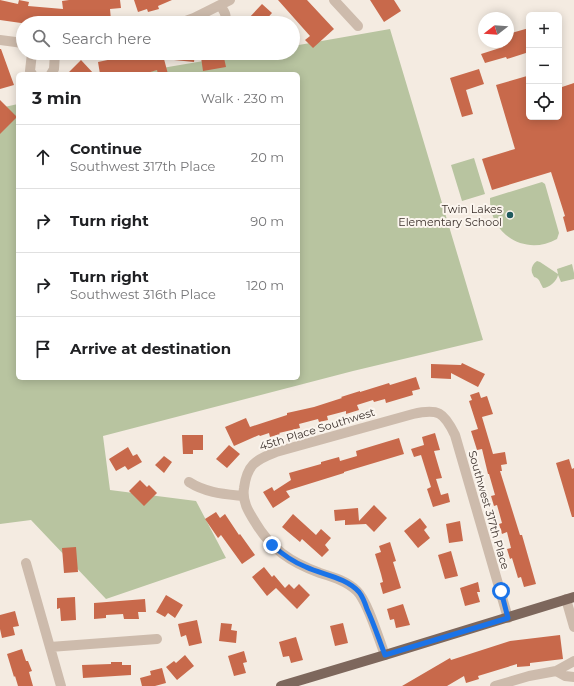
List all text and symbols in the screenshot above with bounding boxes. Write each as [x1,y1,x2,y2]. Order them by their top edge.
north arrow [478,12,514,48]
map controls [526,12,562,120]
button: + [526,12,562,48]
search box [16,16,300,60]
icon: search [30,27,52,49]
text: Search here [62,29,151,48]
button: − [526,48,562,84]
button: locate [526,84,562,120]
text: 3 min [32,88,82,108]
text: Walk · 230 m [201,90,284,106]
text: Continue [70,139,142,158]
icon: ahead [32,146,54,168]
text: 20 m [251,149,284,165]
text: Southwest 317th Place [70,158,215,174]
place label: Twin Lakes Elementary School [398,202,503,229]
icon: right [32,210,54,232]
marker: Twin Lakes Elementary School [505,210,515,220]
text: Turn right [70,211,149,230]
text: 90 m [250,213,284,229]
text: Turn right [70,267,149,286]
icon: right [32,274,54,296]
text: 120 m [246,277,284,293]
text: Southwest 316th Place [70,286,216,302]
icon: arrive [32,338,54,360]
text: Arrive at destination [70,339,231,358]
street label: 45th Place Southwest [258,405,377,453]
street label: Southwest 317th Place [465,449,513,571]
route end [263,536,281,554]
route start [492,582,510,600]

